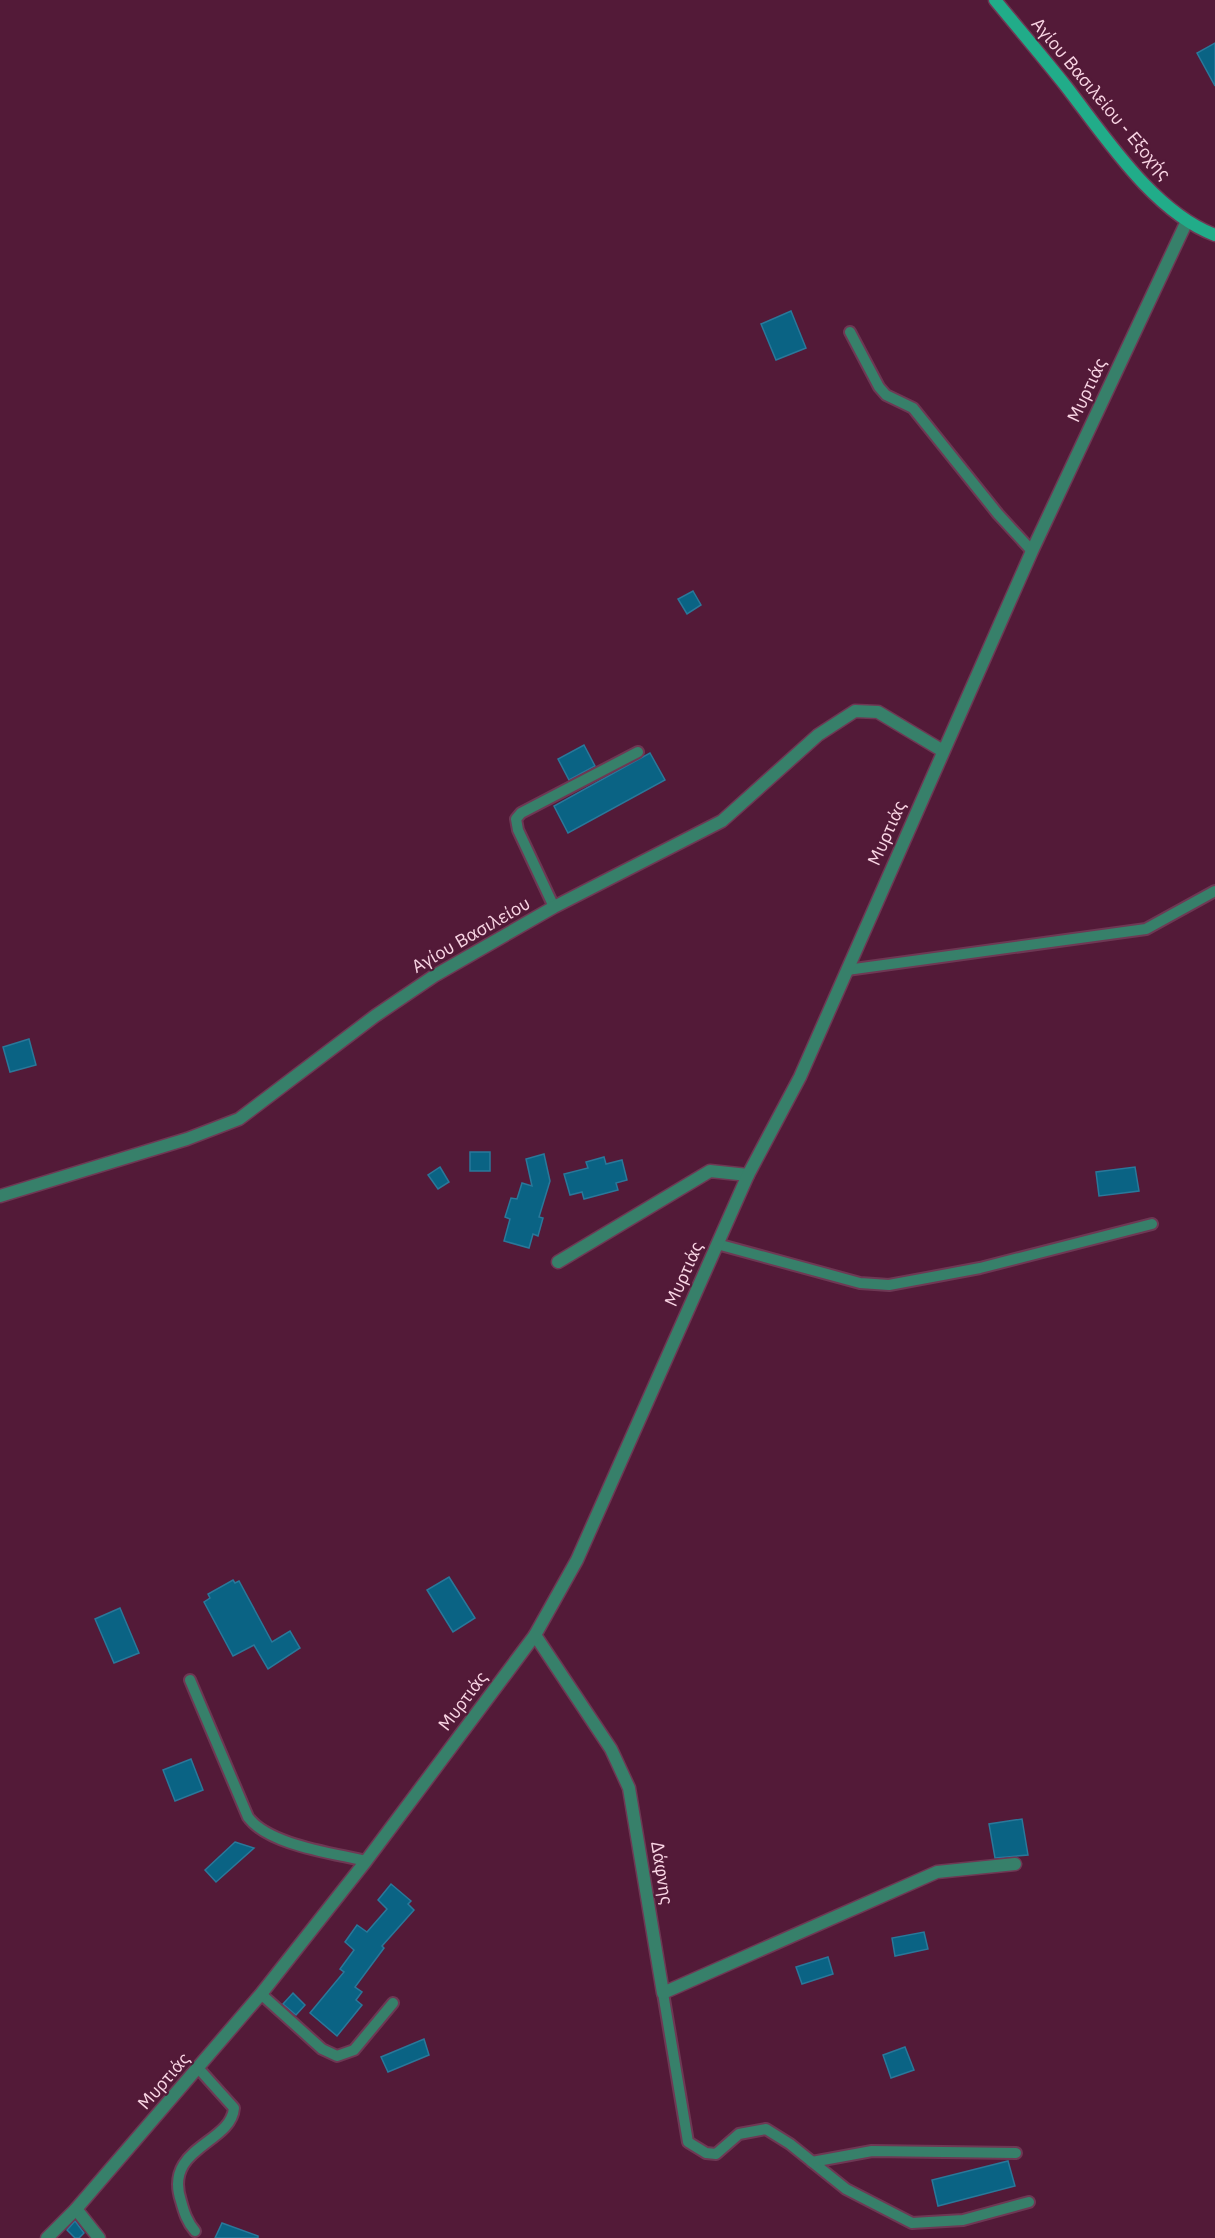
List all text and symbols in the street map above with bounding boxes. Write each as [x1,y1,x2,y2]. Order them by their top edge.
street label: Αγίου Βασιλείου - Εξοχής [1027,13,1176,185]
street label: Μυρτιάς [1062,354,1112,426]
street label: Μυρτιάς [862,797,911,869]
street label: Αγίου Βασιλείου [407,891,534,978]
street label: Μυρτιάς [659,1238,708,1310]
street label: Μυρτιάς [433,1666,493,1735]
street label: Δάφνης [646,1839,679,1907]
street label: Μυρτιάς [132,2047,195,2114]

